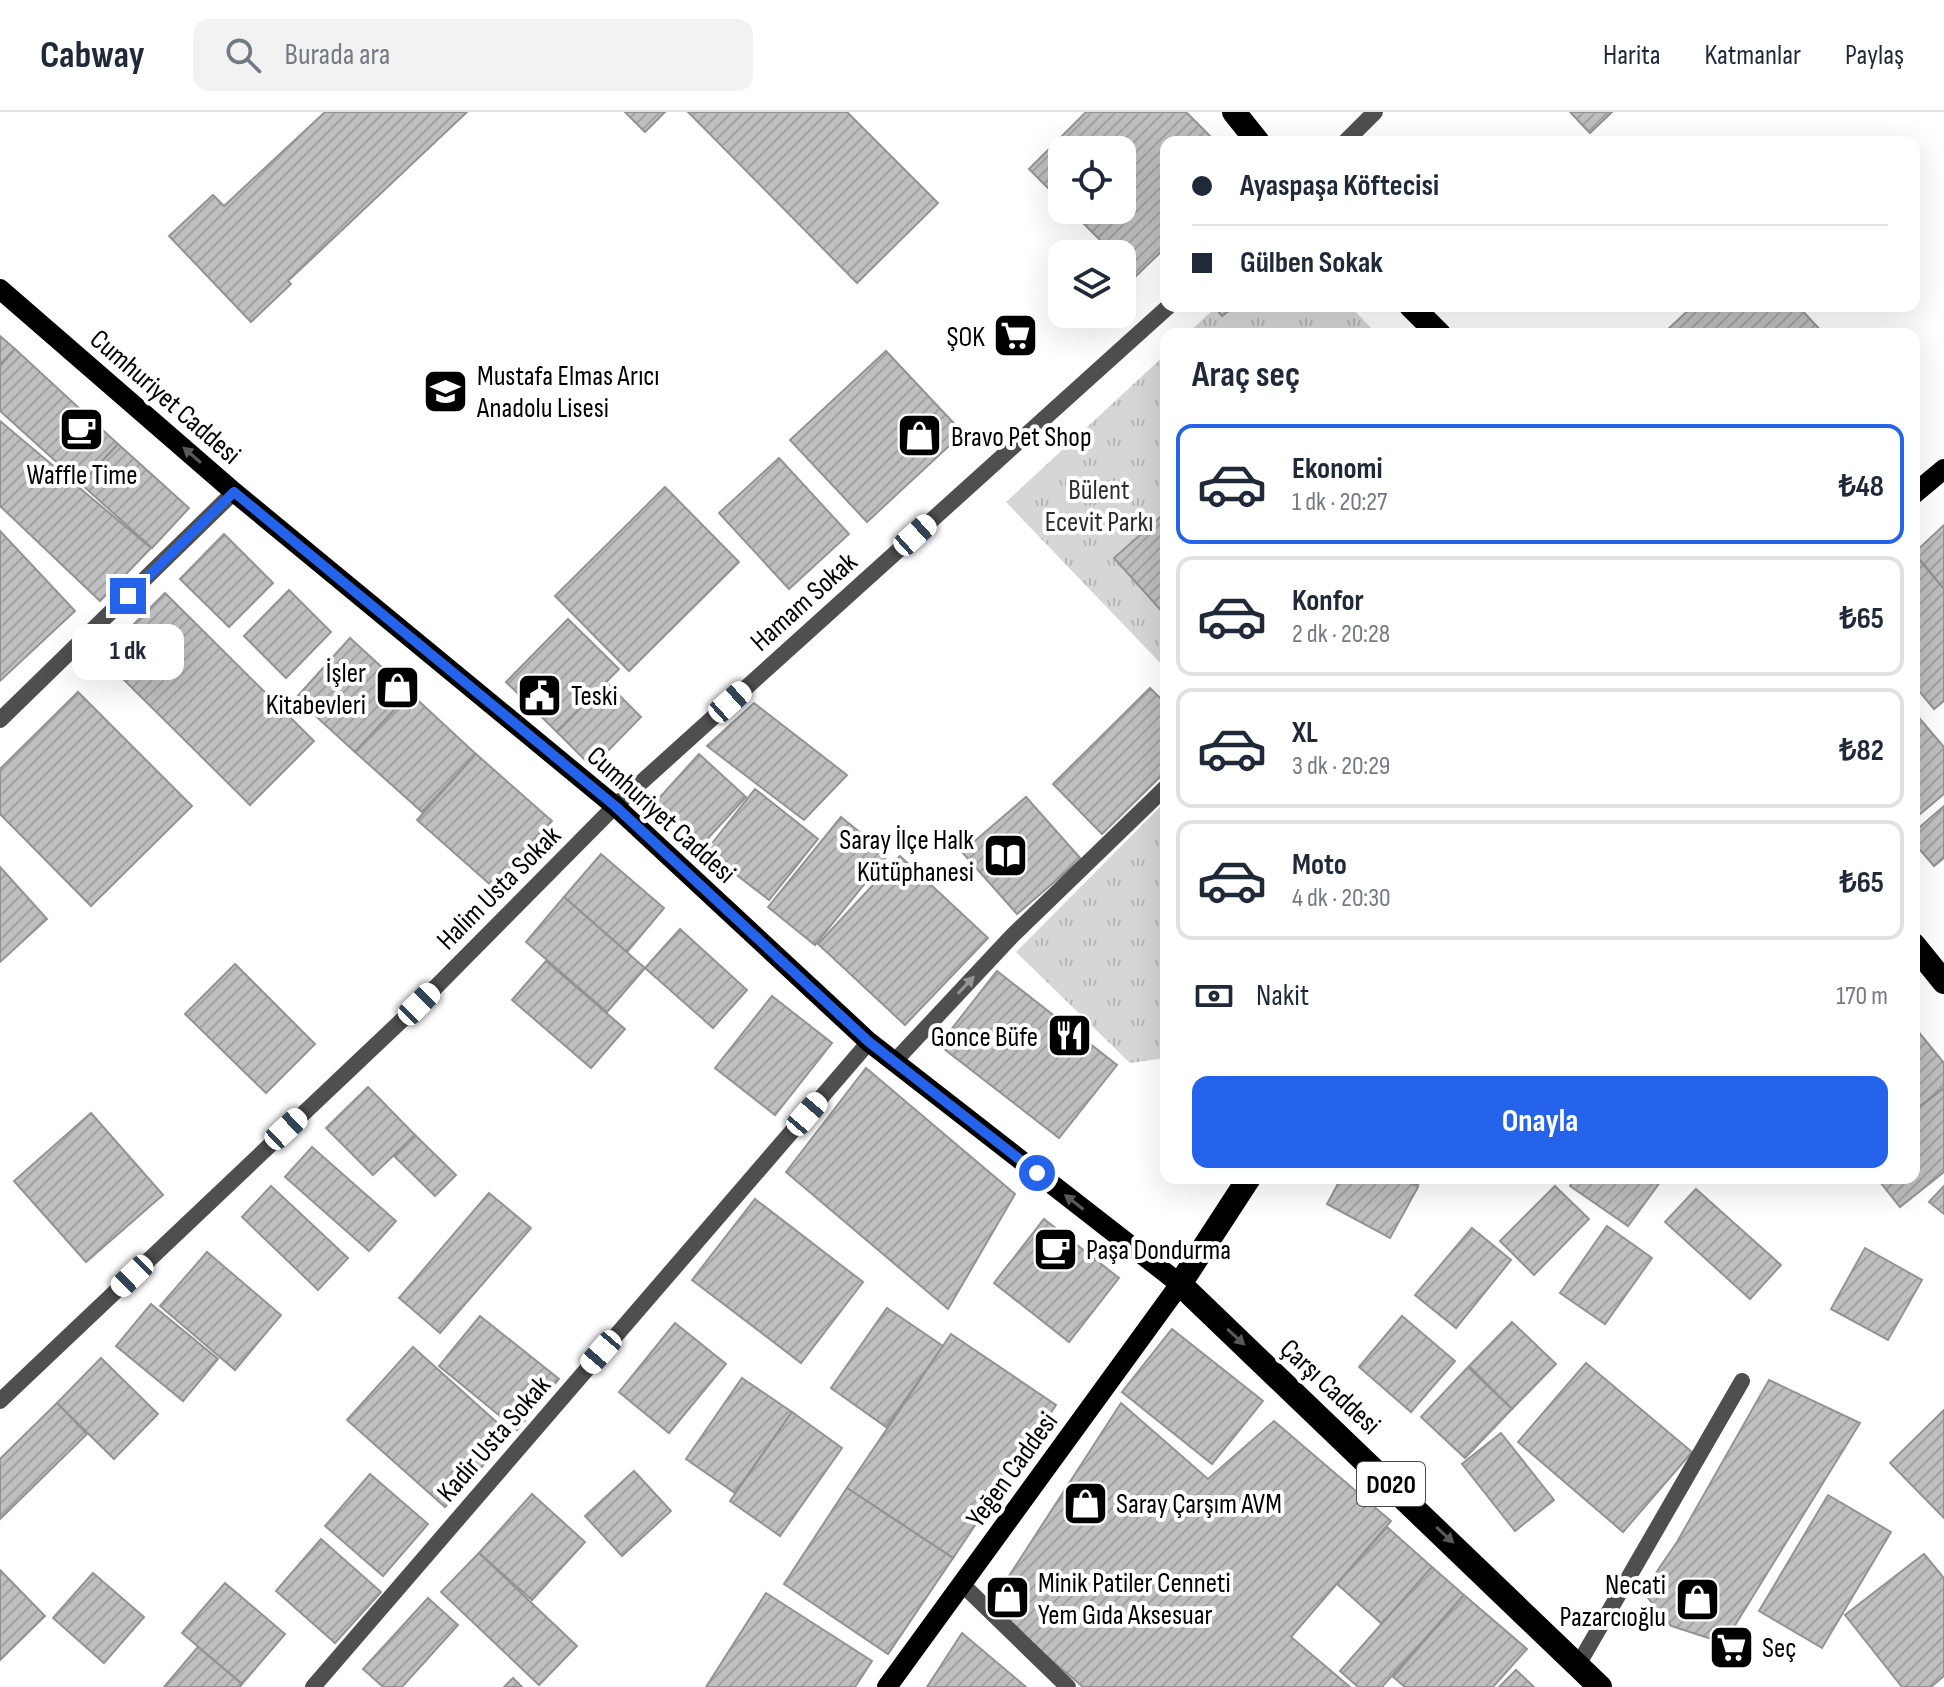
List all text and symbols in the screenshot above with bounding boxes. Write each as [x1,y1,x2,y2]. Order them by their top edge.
search box [193,19,753,91]
text: Cabway [40,33,145,78]
icon: search [221,33,265,77]
text: Burada ara [285,37,390,73]
text: Harita [1603,39,1661,72]
text: Katmanlar [1705,39,1801,72]
text: Paylaş [1845,39,1904,72]
map controls [1048,136,1136,328]
button: locate [1048,136,1136,224]
text: Ayaspaşa Köftecisi [1240,168,1439,204]
button: layers [1048,240,1136,328]
text: Gülben Sokak [1240,245,1383,281]
supermarket icon: ŞOK [992,312,1040,360]
place label: ŞOK [947,321,985,354]
street label: Cumhuriyet Caddesi [83,323,247,471]
text: Araç seç [1192,354,1300,397]
place label: Mustafa Elmas Arıcı Anadolu Lisesi [476,360,660,425]
school or university icon: Mustafa Elmas Arıcı Anadolu Lisesi [422,367,470,415]
cafe icon: Waffle Time [58,405,106,453]
shop icon: Bravo Pet Shop [896,412,944,460]
place label: Bravo Pet Shop [951,421,1091,454]
one-way arrow [182,447,201,465]
icon: car [1196,448,1268,520]
text: Ekonomi [1292,451,1383,487]
place label: Waffle Time [26,459,138,492]
text: ₺48 [1839,469,1884,505]
park label: Bülent Ecevit Parkı [1045,474,1153,539]
text: 1 dk · 20:27 [1292,487,1388,518]
car [889,510,941,560]
street label: Hamam Sokak [744,546,864,659]
route end [110,578,146,614]
icon: car [1196,580,1268,652]
text: Konfor [1292,583,1364,619]
text: ₺65 [1840,601,1884,637]
text: 2 dk · 20:28 [1292,619,1390,650]
callout: 1 dk [72,624,184,680]
text: 1 dk [110,636,146,667]
place label: İşler Kitabevleri [266,657,366,722]
shop icon: İşler Kitabevleri [373,664,421,712]
public building icon: Teski [516,671,564,719]
car [704,677,756,727]
place label: Teski [571,680,618,713]
icon: car [1196,712,1268,784]
text: XL [1292,715,1318,751]
text: ₺82 [1839,733,1884,769]
street label: Cumhuriyet Caddesi [580,740,742,890]
text: 3 dk · 20:29 [1292,751,1390,782]
street label: Halim Usta Sokak [430,819,568,957]
place label: Saray İlçe Halk Kütüphanesi [839,824,974,889]
library icon: Saray İlçe Halk Kütüphanesi [981,831,1029,879]
icon: car [1196,844,1268,916]
text: Moto [1292,847,1347,883]
text: ₺65 [1840,865,1884,901]
text: 4 dk · 20:30 [1292,883,1391,914]
icon: cash [1192,974,1236,1018]
one-way arrow [957,976,975,995]
text: Nakit [1256,978,1309,1014]
car [394,979,444,1029]
text: 170 m [1836,981,1888,1012]
restaurant icon: Gonce Büfe [1045,1012,1093,1060]
place label: Gonce Büfe [931,1021,1038,1054]
button: Onayla [1192,1076,1888,1168]
car [782,1088,832,1140]
car [260,1104,312,1154]
route start [1019,1155,1055,1191]
one-way arrow [1064,1194,1084,1210]
cafe icon: Paşa Dondurma [1031,1225,1079,1273]
place label: Paşa Dondurma [1086,1234,1231,1267]
car [106,1251,158,1301]
car [576,1326,626,1378]
one-way arrow [1226,1328,1245,1346]
street label: Çarşı Caddesi [1273,1332,1387,1442]
street label: Kadir Usta Sokak [431,1369,558,1509]
street label: Yeğen Caddesi [959,1406,1065,1534]
road number: D020 [1357,1462,1425,1506]
shop icon: Saray Çarşım AVM [1061,1479,1109,1527]
place label: Saray Çarşım AVM [1116,1488,1282,1521]
one-way arrow [1435,1526,1454,1544]
place label: Minik Patiler Cenneti Yem Gıda Aksesuar [1038,1567,1231,1632]
place label: Necati Pazarcıoğlu [1560,1569,1666,1634]
shop icon: Minik Patiler Cenneti Yem Gıda Aksesuar [983,1574,1031,1622]
shop icon: Necati Pazarcıoğlu [1673,1576,1721,1624]
supermarket icon: Seç [1707,1623,1755,1671]
place label: Seç [1762,1632,1796,1665]

